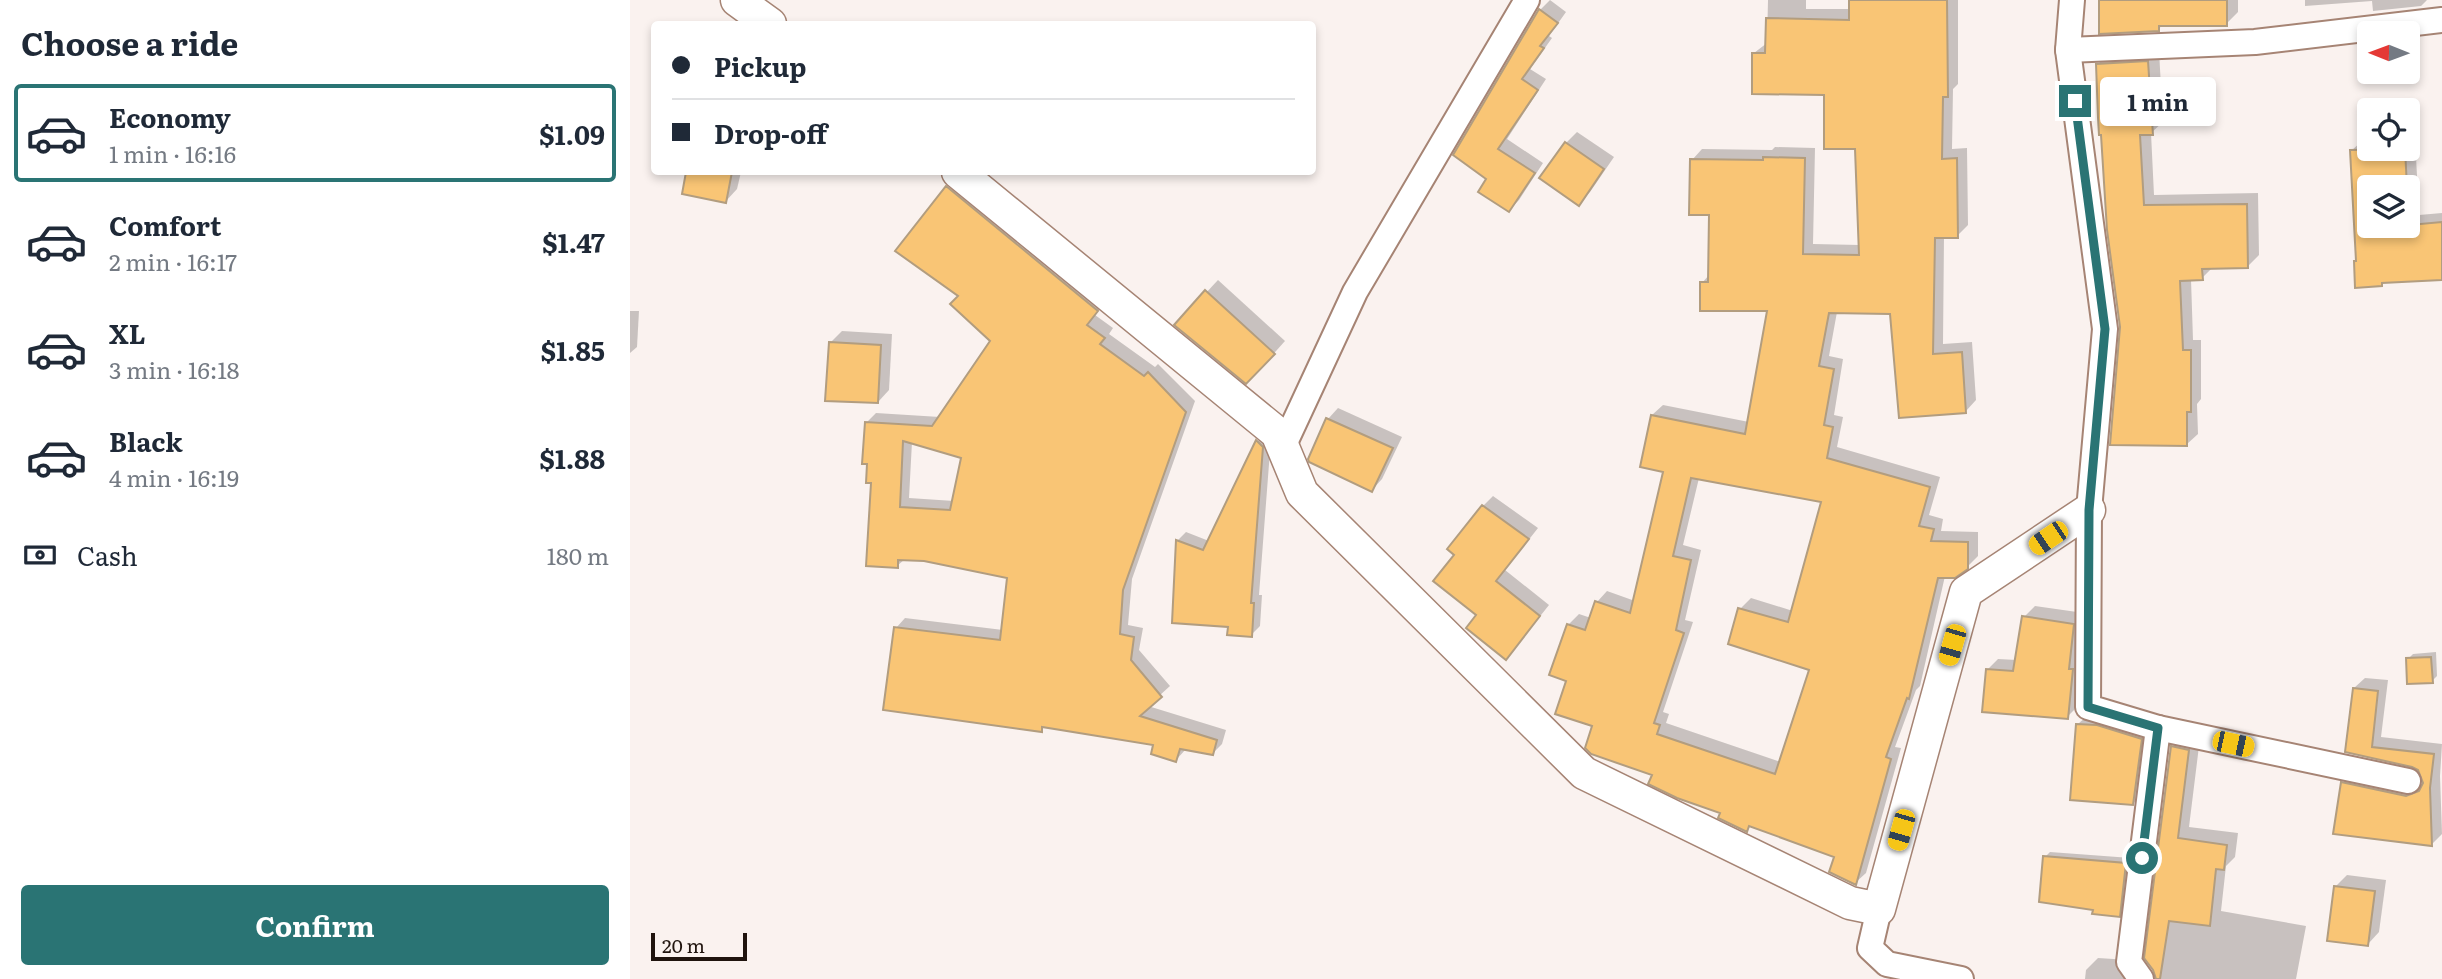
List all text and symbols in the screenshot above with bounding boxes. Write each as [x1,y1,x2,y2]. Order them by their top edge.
text: Choose a ride [21,18,238,66]
north arrow [2357,21,2420,84]
map controls [2357,21,2420,238]
text: Pickup [714,46,806,85]
callout: 1 min [2100,76,2215,126]
text: 1 min [2127,84,2189,118]
route end [2059,85,2091,117]
text: Economy [109,97,231,136]
button: locate [2357,98,2420,161]
icon: car [25,102,88,165]
text: Drop-off [714,113,827,152]
text: $1.09 [539,114,605,153]
text: 1 min · 16:16 [109,136,236,170]
button: layers [2357,175,2420,238]
text: Comfort [109,205,221,244]
icon: car [25,210,88,273]
text: $1.47 [542,222,605,261]
text: 2 min · 16:17 [109,244,237,278]
text: XL [109,313,146,352]
icon: car [25,318,88,381]
text: $1.85 [541,330,605,369]
text: 3 min · 16:18 [109,352,240,386]
text: Black [109,421,183,460]
icon: car [25,426,88,489]
text: $1.88 [540,438,605,477]
text: 4 min · 16:19 [109,460,239,494]
car [2025,518,2072,558]
text: Cash [77,535,138,574]
icon: cash [21,536,59,574]
text: 180 m [547,538,609,572]
car [1937,622,1968,668]
car [2211,729,2256,759]
car [1886,807,1917,853]
route start [2126,842,2158,874]
button: Confirm [21,885,609,965]
scale bar [651,930,747,962]
text: 20 m [662,931,705,959]

